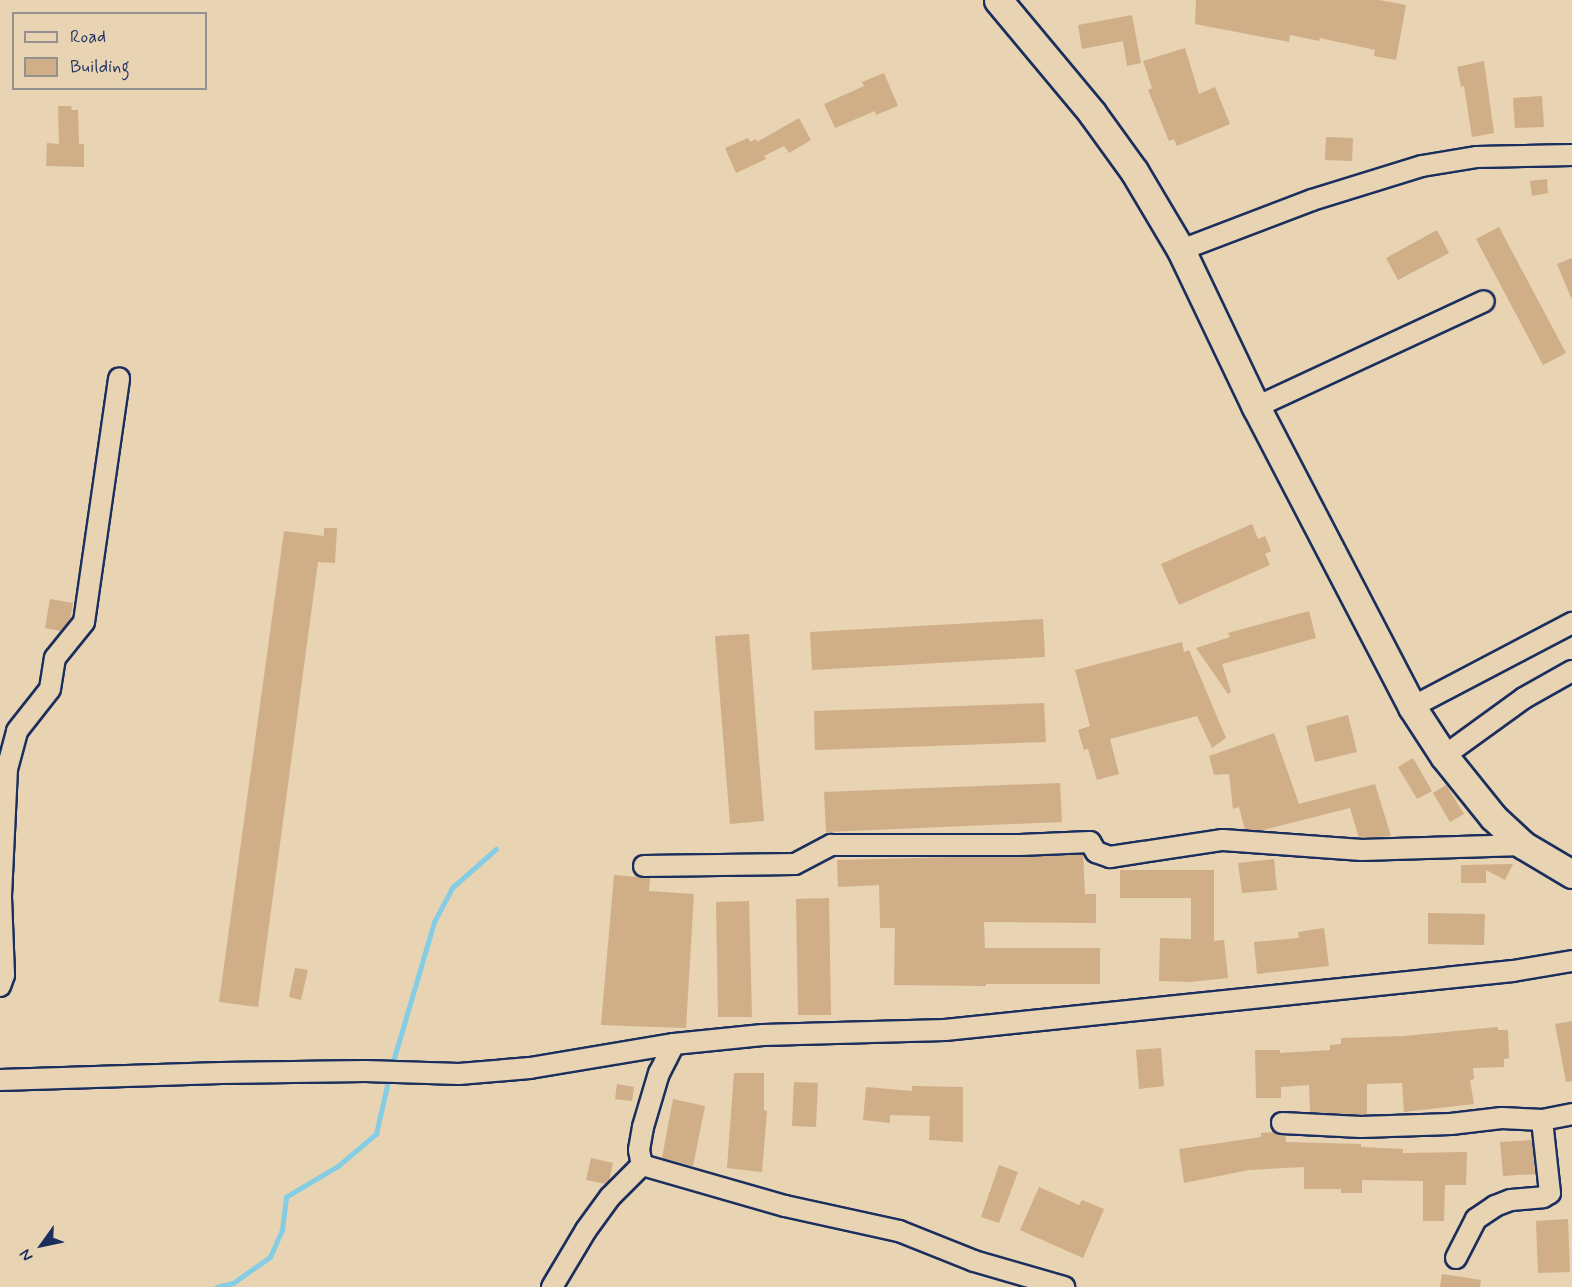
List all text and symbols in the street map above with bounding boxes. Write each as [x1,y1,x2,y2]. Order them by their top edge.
legend [12,12,207,90]
text: Road [70,25,106,49]
text: Building [70,55,130,79]
north arrow [12,1215,72,1275]
text: N [15,1245,38,1265]

